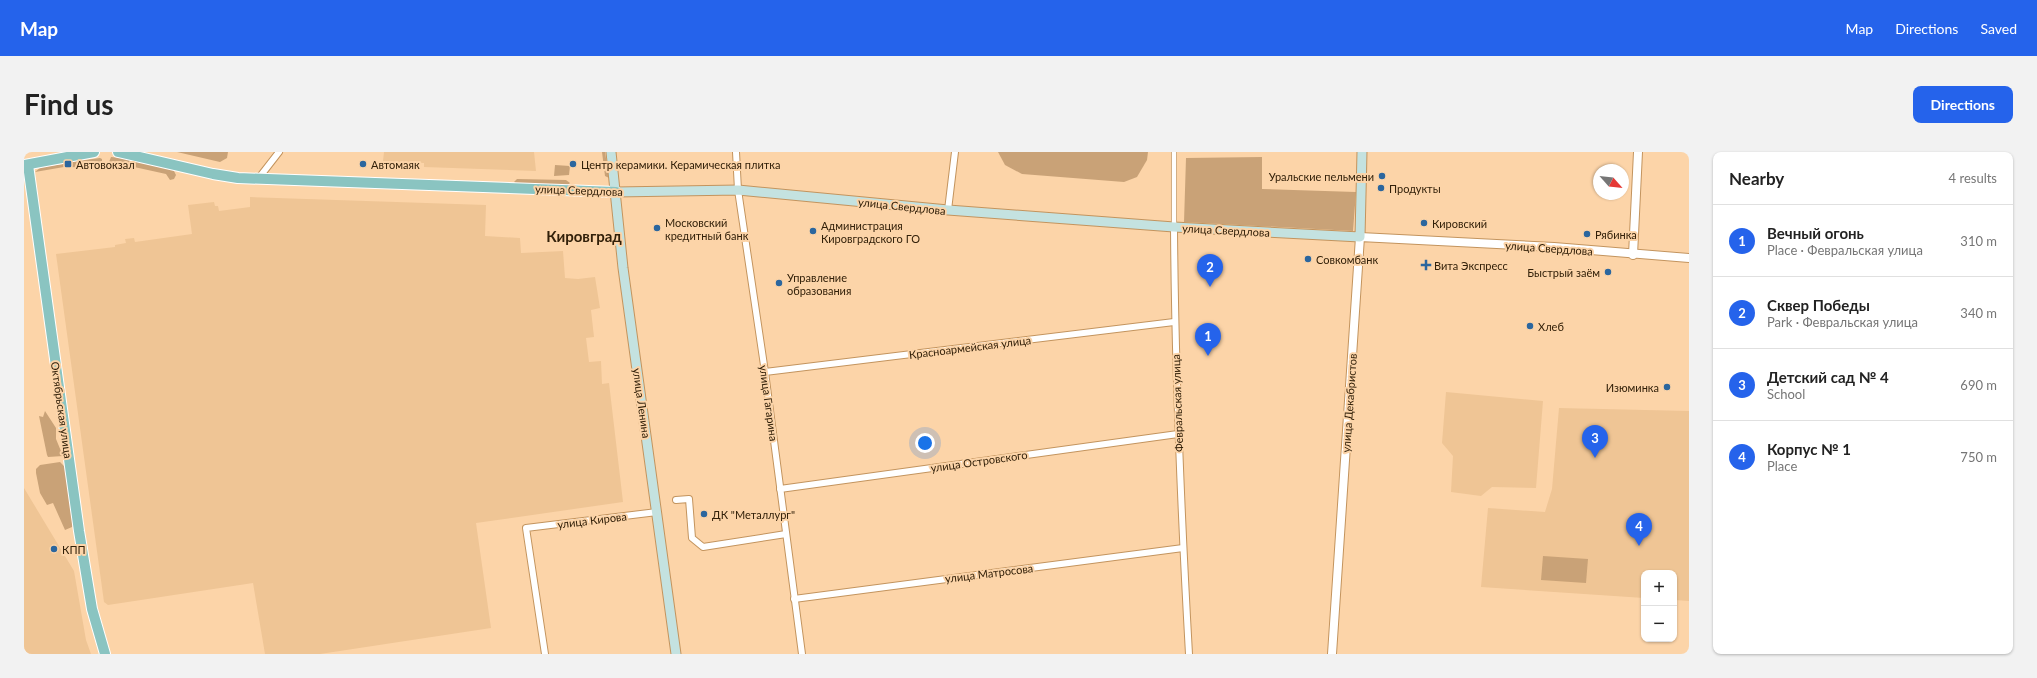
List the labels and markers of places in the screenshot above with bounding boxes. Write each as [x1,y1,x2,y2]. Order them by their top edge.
place label: Автовокзал [76,158,135,171]
place label: Автомаяк [371,158,420,171]
place label: Центр керамики. Керамическая плитка [581,158,781,171]
marker: Автовокзал [63,159,73,169]
marker: Автомаяк [358,159,368,169]
marker: Центр керамики. Керамическая плитка [568,159,578,169]
place label: Уральские пельмени [1269,170,1374,183]
marker: Уральские пельмени [1377,171,1387,181]
place label: Продукты [1389,182,1441,195]
marker: Продукты [1376,183,1386,193]
place label: Московский кредитный банк [665,216,749,242]
place label: Кировский [1432,217,1487,230]
marker: Кировский [1419,218,1429,228]
place label: Администрация Кировградского ГО [821,219,920,245]
marker: Московский кредитный банк [652,223,662,233]
marker: Администрация Кировградского ГО [808,226,818,236]
place label: Рябинка [1595,228,1637,241]
marker: Рябинка [1582,229,1592,239]
place label: Совкомбанк [1316,253,1379,266]
pin: 2 [1197,254,1223,287]
marker: Совкомбанк [1303,254,1313,264]
place label: Вита Экспресс [1434,259,1508,272]
marker: Вита Экспресс [1421,260,1431,270]
place label: Быстрый заём [1527,266,1600,279]
marker: Быстрый заём [1603,267,1613,277]
place label: Управление образования [787,271,851,297]
marker: Управление образования [774,278,784,288]
place label: Хлеб [1538,320,1564,333]
marker: Хлеб [1525,321,1535,331]
pin: 1 [1195,323,1221,356]
place label: Изюминка [1606,381,1659,394]
marker: Изюминка [1662,382,1672,392]
pin: 3 [1582,425,1608,458]
place label: ДК "Металлург" [712,508,795,521]
marker: ДК "Металлург" [699,509,709,519]
pin: 4 [1626,513,1652,546]
place label: КПП [62,543,86,556]
marker: КПП [49,544,59,554]

